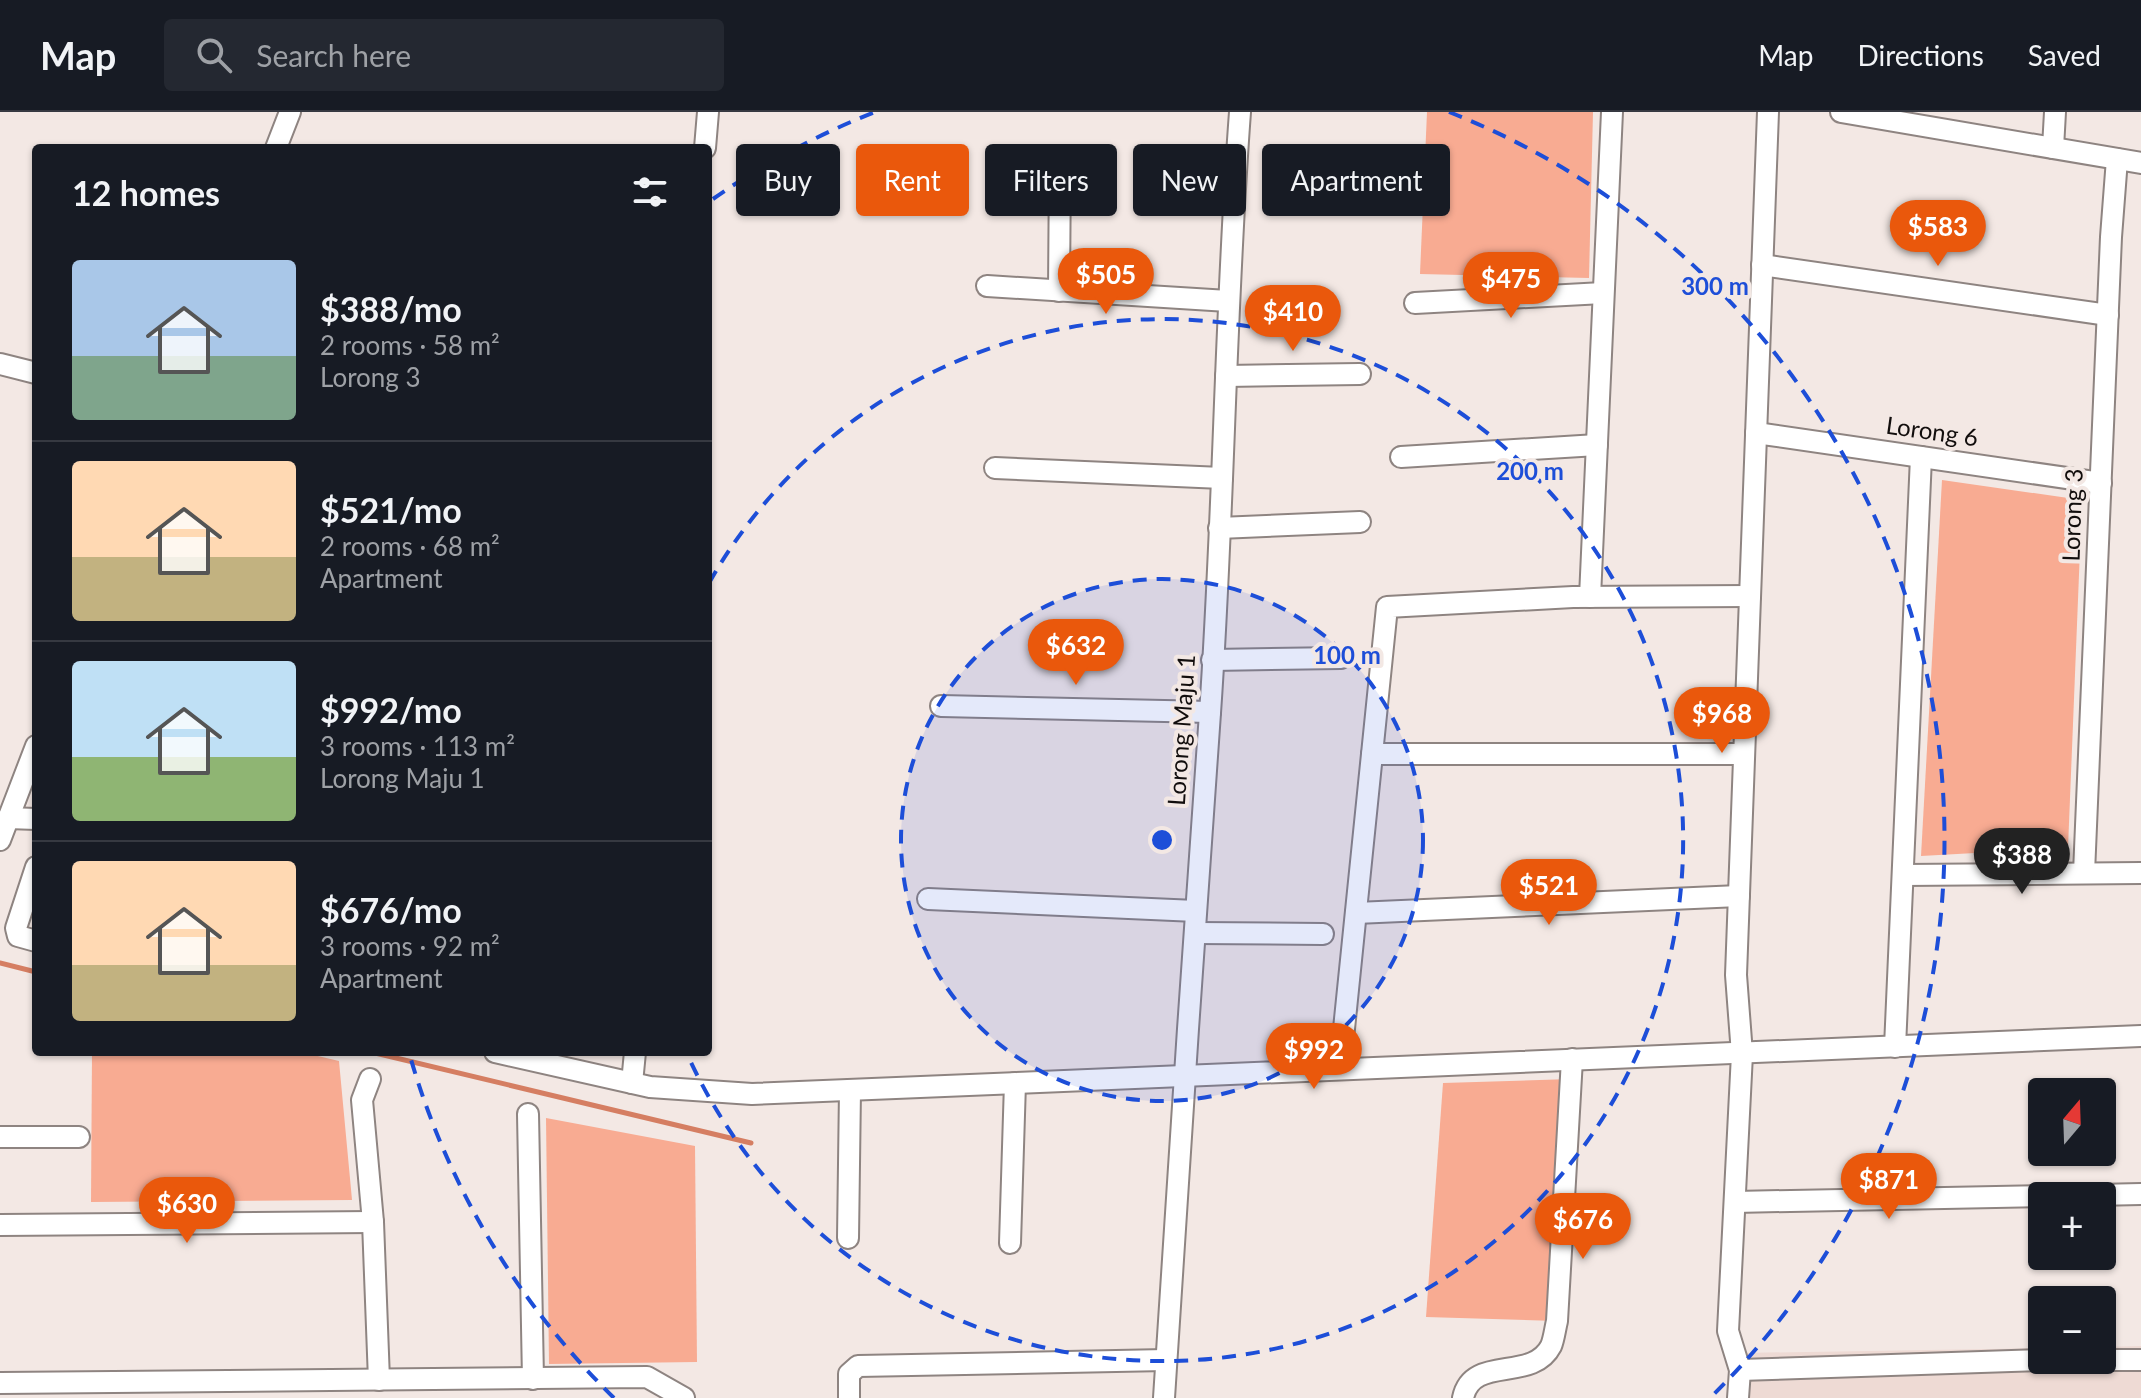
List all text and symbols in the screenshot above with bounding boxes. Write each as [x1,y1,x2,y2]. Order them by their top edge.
search box [164,19,724,91]
text: Map [40,32,116,78]
icon: search [192,33,236,77]
text: Search here [256,37,411,73]
text: Map [1758,38,1813,72]
text: Directions [1857,38,1984,72]
text: Saved [2028,38,2101,72]
chip: Buy [736,144,840,216]
chip: Rent [856,144,969,216]
chip: Filters [985,144,1117,216]
chip: New [1133,144,1246,216]
chip: Apartment [1262,144,1450,216]
icon: filters [628,170,672,214]
text: 12 homes [72,172,220,213]
pin: $583 [1891,200,1985,268]
text: $583 [1908,210,1968,242]
pin: $505 [1059,248,1153,316]
pin: $475 [1464,252,1558,320]
text: $505 [1076,258,1136,290]
text: $475 [1481,262,1541,294]
text: 300 m [1681,271,1749,300]
pin: $410 [1246,285,1340,353]
text: $388/mo [320,288,462,329]
icon: home [136,292,232,388]
text: $410 [1263,295,1323,327]
text: 2 rooms · 58 m² [320,329,500,361]
text: Lorong 3 [320,361,421,393]
street label: Lorong 6 [1884,410,1980,451]
text: 200 m [1496,456,1564,485]
street label: Lorong 3 [2055,468,2088,562]
text: $521/mo [320,489,462,530]
icon: home [136,493,232,589]
text: 2 rooms · 68 m² [320,530,500,562]
text: Apartment [320,562,443,594]
pin: $632 [1029,619,1123,687]
text: $632 [1046,629,1106,661]
text: 100 m [1313,640,1381,669]
street label: Lorong Maju 1 [1161,653,1200,807]
pin: $968 [1675,687,1769,755]
text: $992/mo [320,689,462,730]
icon: home [136,693,232,789]
text: $968 [1692,697,1752,729]
text: 3 rooms · 113 m² [320,730,515,762]
text: Lorong Maju 1 [320,762,485,794]
centre of rings [1148,826,1176,854]
pin: $388 [1975,828,2069,896]
text: $388 [1992,838,2052,870]
pin: $521 [1502,859,1596,927]
text: $521 [1519,869,1579,901]
text: $676/mo [320,889,462,930]
icon: home [136,893,232,989]
text: 3 rooms · 92 m² [320,930,500,962]
text: Apartment [320,962,443,994]
pin: $992 [1267,1023,1361,1091]
text: $992 [1284,1033,1344,1065]
north arrow [2028,1078,2116,1166]
map controls [2028,1078,2116,1374]
pin: $871 [1842,1153,1936,1221]
text: $871 [1859,1163,1919,1195]
pin: $630 [140,1177,234,1245]
button: + [2028,1182,2116,1270]
text: $630 [157,1187,217,1219]
pin: $676 [1536,1193,1630,1261]
text: $676 [1553,1203,1613,1235]
button: − [2028,1286,2116,1374]

